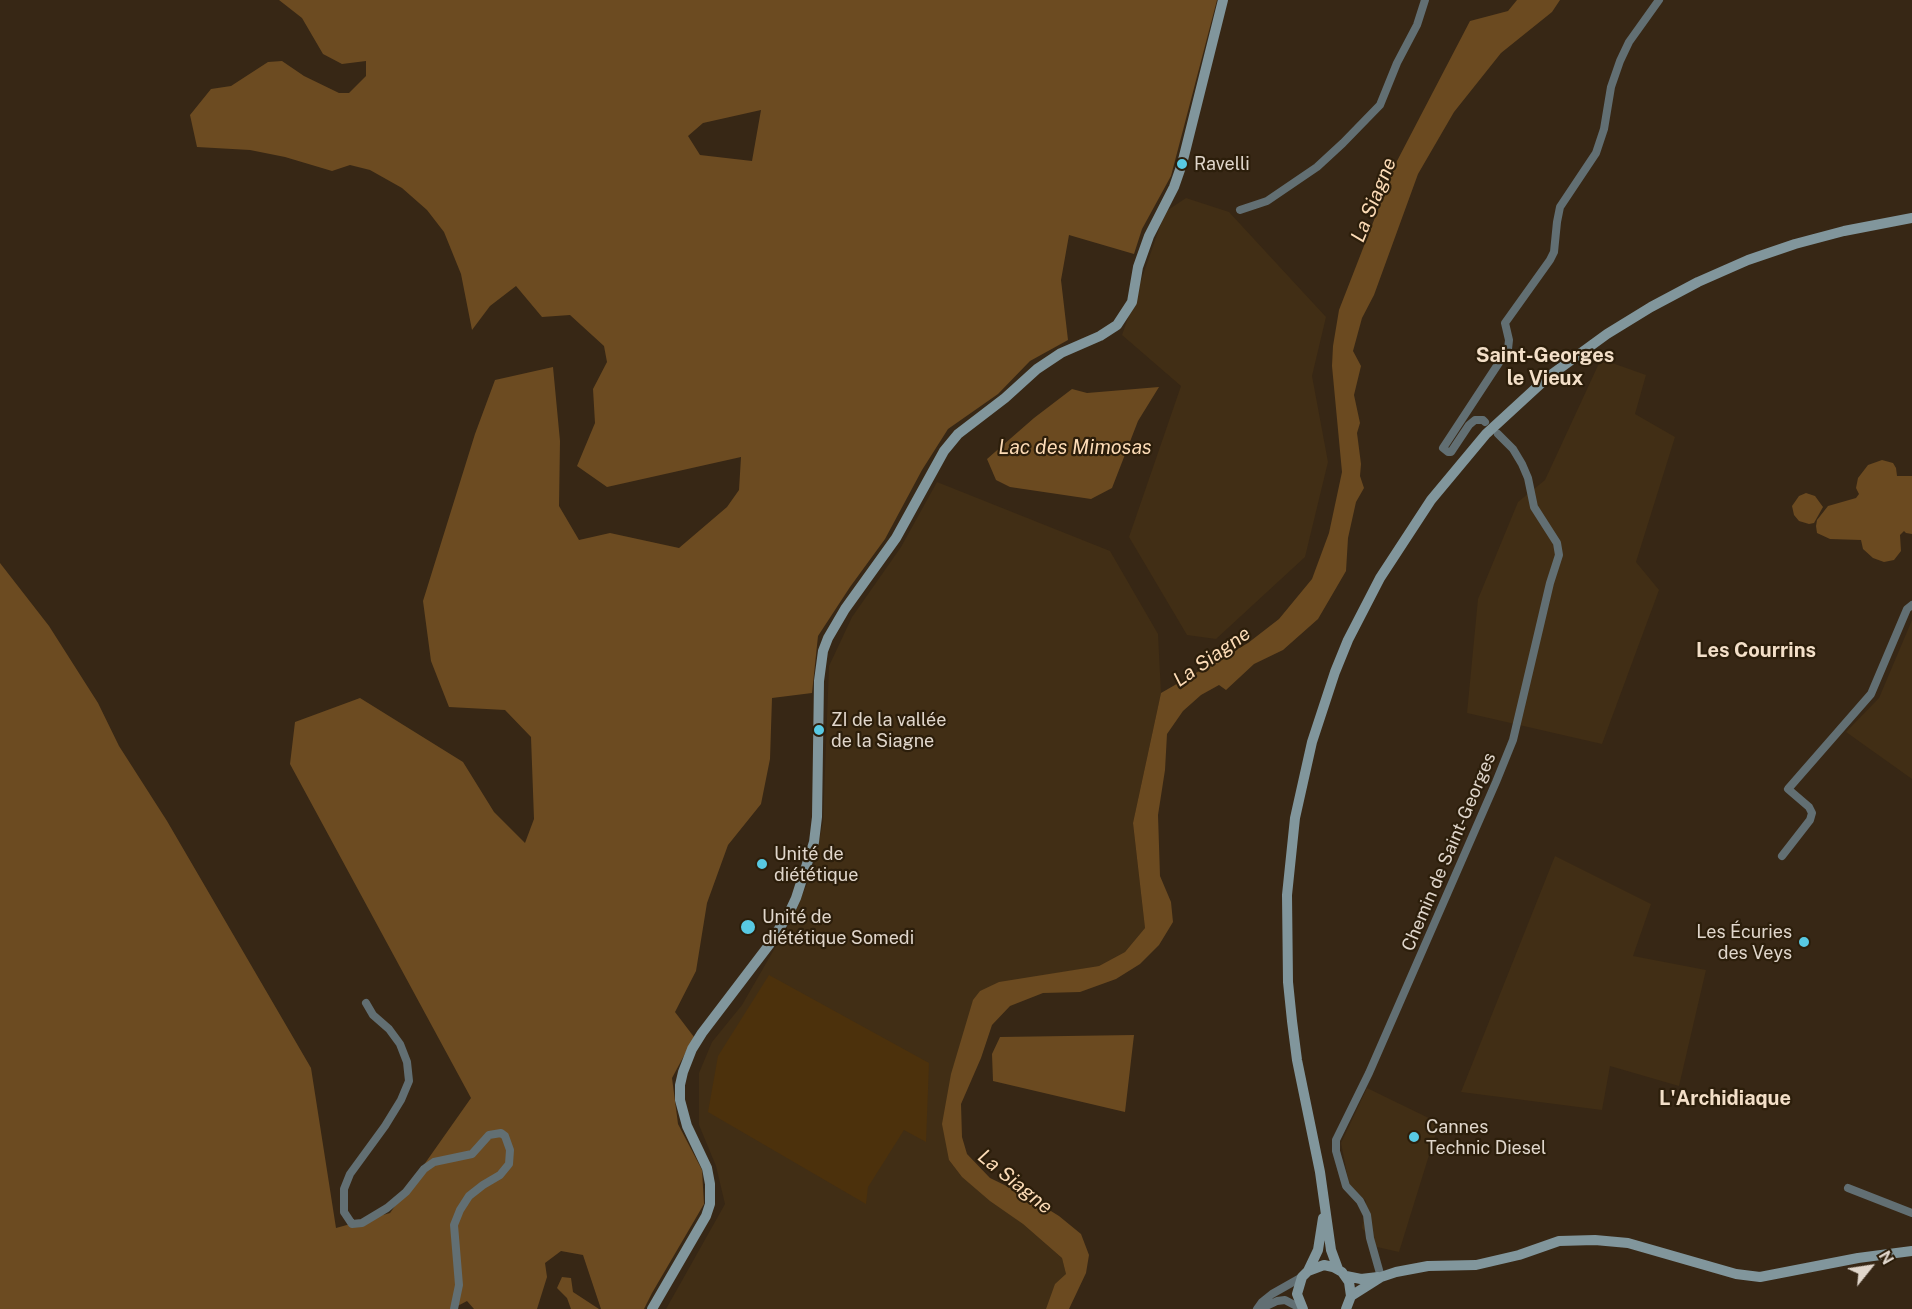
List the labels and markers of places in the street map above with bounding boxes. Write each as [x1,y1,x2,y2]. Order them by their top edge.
place label: Ravelli [1194,153,1250,175]
marker: Ravelli [1175,157,1189,171]
place label: ZI de la vallée de la Siagne [831,709,946,752]
marker: ZI de la vallée de la Siagne [812,723,826,737]
place label: Unité de diététique [774,843,858,886]
marker: Unité de diététique [755,857,769,871]
place label: Unité de diététique Somedi [762,906,914,948]
marker: Unité de diététique Somedi [739,918,757,936]
place label: Les Écuries des Veys [1696,921,1792,964]
marker: Les Écuries des Veys [1797,935,1811,949]
place label: Cannes Technic Diesel [1426,1116,1547,1158]
marker: Cannes Technic Diesel [1407,1130,1421,1144]

